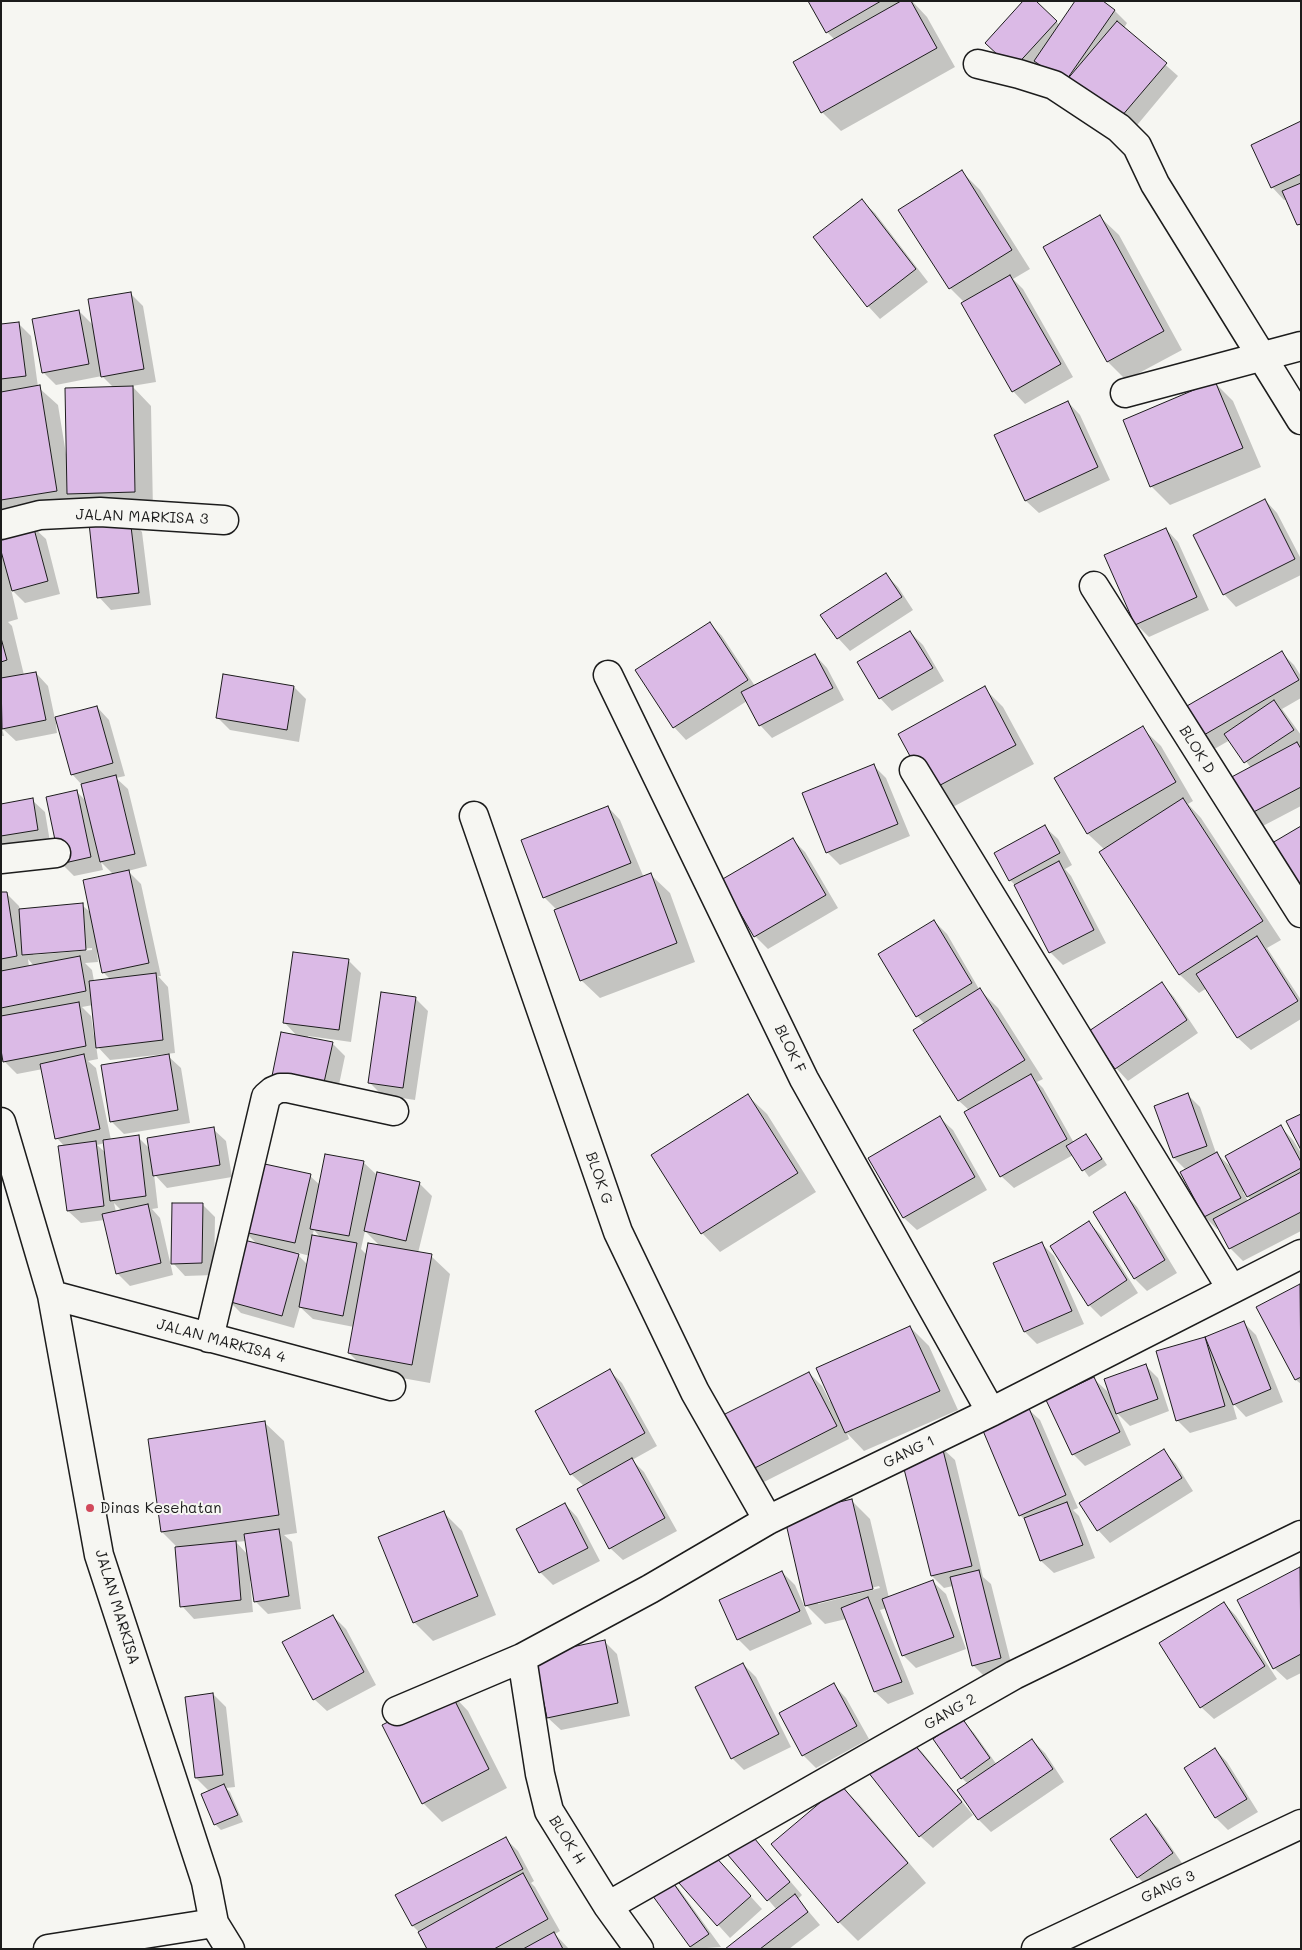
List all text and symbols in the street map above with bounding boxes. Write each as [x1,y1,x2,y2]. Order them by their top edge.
street label: JALAN MARKISA 3 [75,506,209,528]
street label: BLOK D [1175,723,1219,777]
street label: BLOK F [771,1022,809,1076]
street label: BLOK G [582,1149,616,1207]
street label: JALAN MARKISA 4 [155,1315,287,1367]
street label: GANG 1 [880,1432,938,1472]
place label: Dinas Kesehatan [100,1499,222,1517]
marker: Dinas Kesehatan [84,1502,96,1514]
street label: JALAN MARKISA [91,1547,143,1667]
street label: GANG 2 [921,1690,979,1734]
street label: BLOK H [545,1812,589,1868]
street label: GANG 3 [1138,1867,1198,1907]

